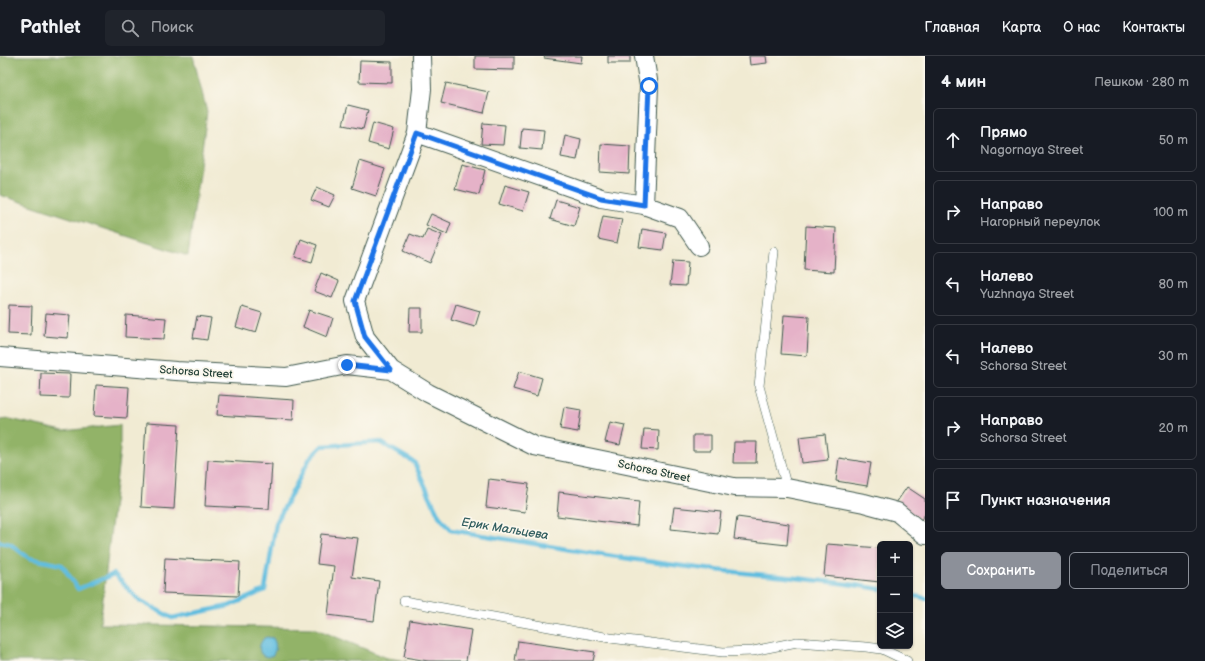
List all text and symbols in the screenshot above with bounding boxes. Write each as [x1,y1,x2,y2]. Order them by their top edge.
search box [105,10,385,46]
text: Pathlet [20,16,81,39]
icon: search [119,17,141,39]
text: Поиск [151,18,194,37]
text: Главная [925,19,980,36]
text: Карта [1002,19,1041,36]
text: О нас [1063,19,1100,36]
text: Контакты [1122,19,1185,36]
text: 4 мин [941,72,986,92]
text: Пешком · 280 m [1094,74,1189,90]
route start [640,77,658,95]
text: Прямо [980,123,1027,142]
icon: ahead [942,129,964,151]
text: 50 m [1159,132,1188,148]
text: Nagornaya Street [980,142,1083,158]
text: Направо [980,195,1043,214]
icon: right [942,201,964,223]
text: 100 m [1153,204,1188,220]
text: Нагорный переулок [980,214,1100,230]
text: Налево [980,267,1033,286]
icon: left [942,273,964,295]
text: 80 m [1159,276,1188,292]
text: Yuzhnaya Street [980,286,1074,302]
text: Налево [980,339,1033,358]
icon: left [942,345,964,367]
text: 30 m [1158,348,1188,364]
route end [338,356,356,374]
text: Schorsa Street [980,358,1067,374]
street label: Schorsa Street [159,363,234,381]
text: Направо [980,411,1043,430]
icon: right [942,417,964,439]
text: 20 m [1158,420,1188,436]
text: Schorsa Street [980,430,1067,446]
street label: Schorsa Street [617,457,692,485]
icon: arrive [942,489,964,511]
text: Пункт назначения [980,491,1111,510]
water label: Ерик Мальцева [460,515,550,543]
map controls [877,541,913,649]
button: + [877,541,913,577]
button: Сохранить [941,552,1061,589]
button: Поделиться [1069,552,1189,589]
button: − [877,577,913,613]
button: layers [877,613,913,649]

